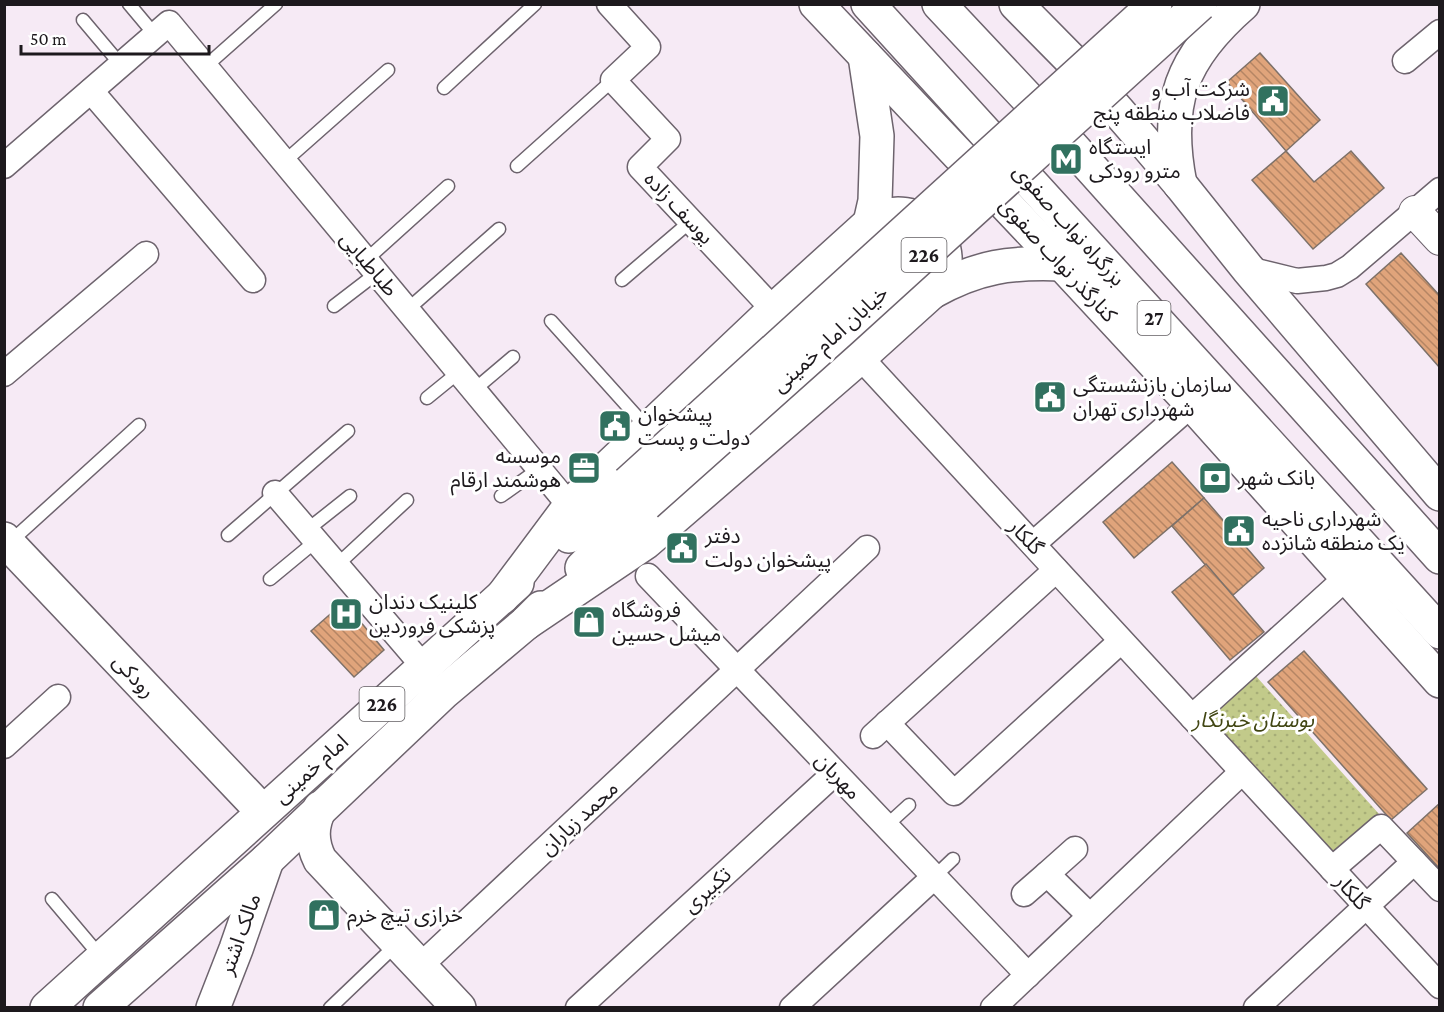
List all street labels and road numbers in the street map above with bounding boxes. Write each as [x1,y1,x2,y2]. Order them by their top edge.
street label: بزرگراه نواب صفوی [1008,159,1130,291]
street label: یوسف زاده [639,167,719,249]
street label: کنارگذر نواب صفوی [994,193,1122,327]
street label: طباطبایی [335,227,403,301]
road number: 226 [902,238,946,272]
street label: خیابان امام خمینی [767,281,896,400]
road number: 27 [1138,301,1170,335]
street label: گلکار [1003,514,1048,560]
street label: رودکی [108,649,160,703]
road number: 226 [360,687,404,721]
street label: امام خمینی [269,730,356,811]
street label: مهربان [810,748,866,804]
street label: محمد زیاران [535,776,623,860]
street label: تکبیری [678,862,736,918]
street label: گلکار [1329,869,1374,915]
street label: مالک اشتر [214,890,266,979]

